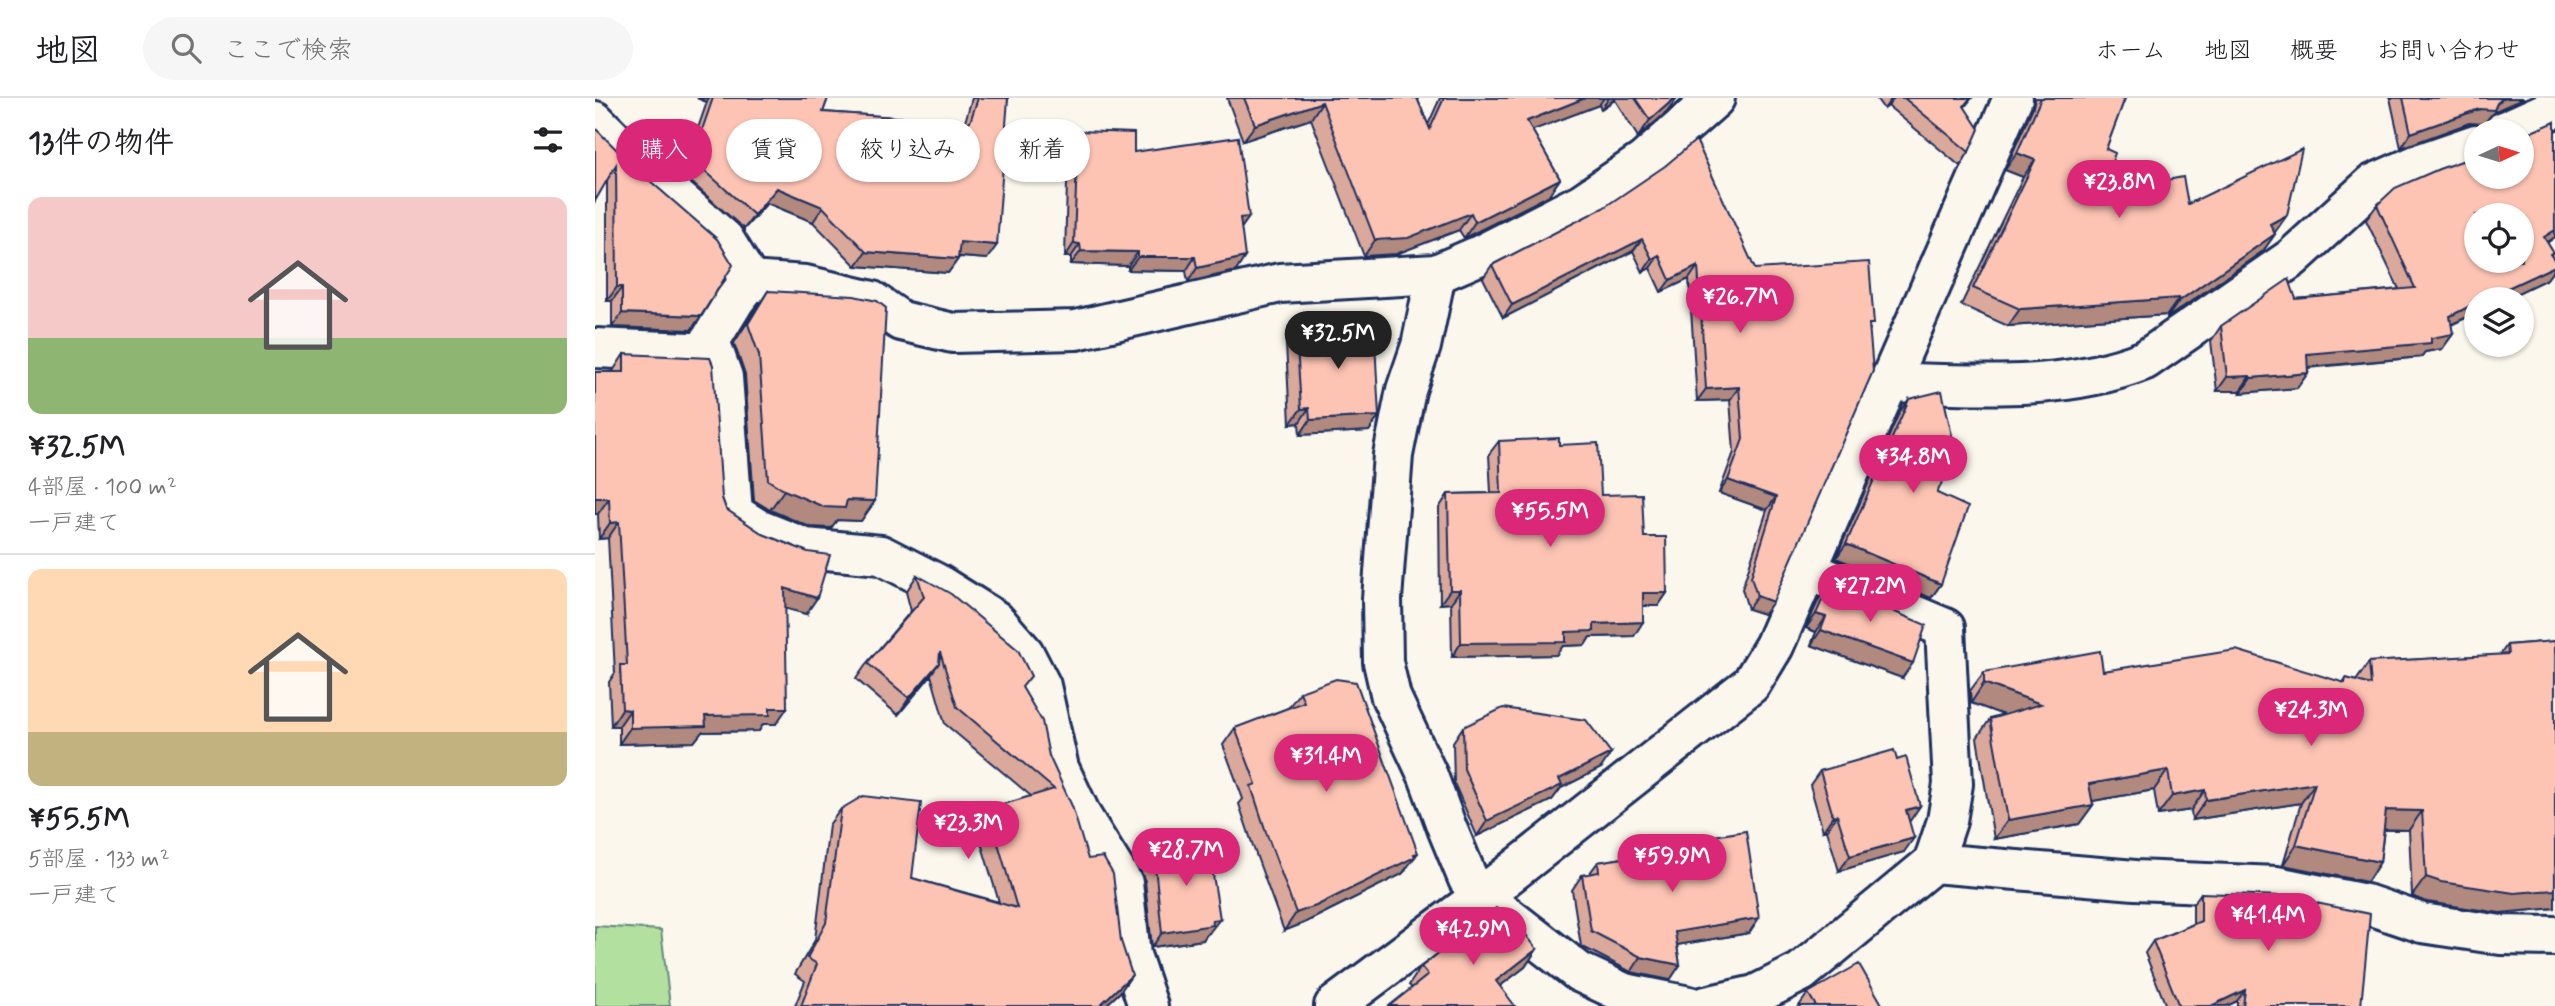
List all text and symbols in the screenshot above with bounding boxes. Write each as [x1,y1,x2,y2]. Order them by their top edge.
search box [143,17,633,80]
icon: search [167,29,205,67]
text: 地図 [35,30,101,74]
text: ここで検索 [223,34,353,68]
text: ホーム [2095,36,2166,67]
text: 地図 [2204,36,2252,67]
text: 概要 [2290,36,2338,67]
text: お問い合わせ [2376,36,2520,67]
chip: 購入 [616,119,712,182]
chip: 賃貸 [726,119,822,182]
chip: 絞り込み [836,119,980,182]
chip: 新着 [994,119,1090,182]
north arrow [2464,119,2534,189]
map controls [2464,119,2534,357]
icon: filters [529,121,567,159]
text: 13件の物件 [28,124,174,163]
pin: ¥23.8M [2062,160,2176,220]
text: ¥23.8M [2083,168,2155,198]
button: locate [2464,203,2534,273]
icon: home [235,242,361,368]
pin: ¥26.7M [1683,275,1797,335]
text: ¥26.7M [1702,283,1778,313]
button: layers [2464,287,2534,357]
pin: ¥32.5M [1281,312,1395,371]
text: ¥32.5M [1301,319,1375,349]
text: ¥32.5M [28,428,125,467]
pin: ¥34.8M [1856,436,1970,495]
text: ¥34.8M [1875,443,1951,473]
text: 4部屋 · 100 m² [28,473,177,503]
pin: ¥55.5M [1493,490,1607,549]
text: ¥55.5M [1511,497,1589,527]
text: 一戸建て [28,509,120,539]
pin: ¥27.2M [1813,564,1927,624]
text: ¥27.2M [1834,572,1906,602]
icon: home [235,614,361,740]
pin: ¥24.3M [2254,688,2368,748]
text: ¥24.3M [2274,696,2348,726]
pin: ¥31.4M [1269,734,1383,794]
text: ¥31.4M [1290,742,1362,772]
text: ¥55.5M [28,800,130,839]
pin: ¥23.3M [911,802,1025,861]
text: ¥23.3M [933,809,1003,839]
pin: ¥28.7M [1129,828,1243,888]
pin: ¥59.9M [1615,834,1729,894]
text: ¥28.7M [1148,836,1224,866]
text: ¥59.9M [1633,842,1711,872]
text: 5部屋 · 133 m² [28,845,170,875]
text: 一戸建て [28,881,120,911]
pin: ¥41.4M [2211,894,2325,953]
text: ¥41.4M [2231,901,2305,931]
pin: ¥42.9M [1416,908,1530,967]
text: ¥42.9M [1435,915,1511,945]

